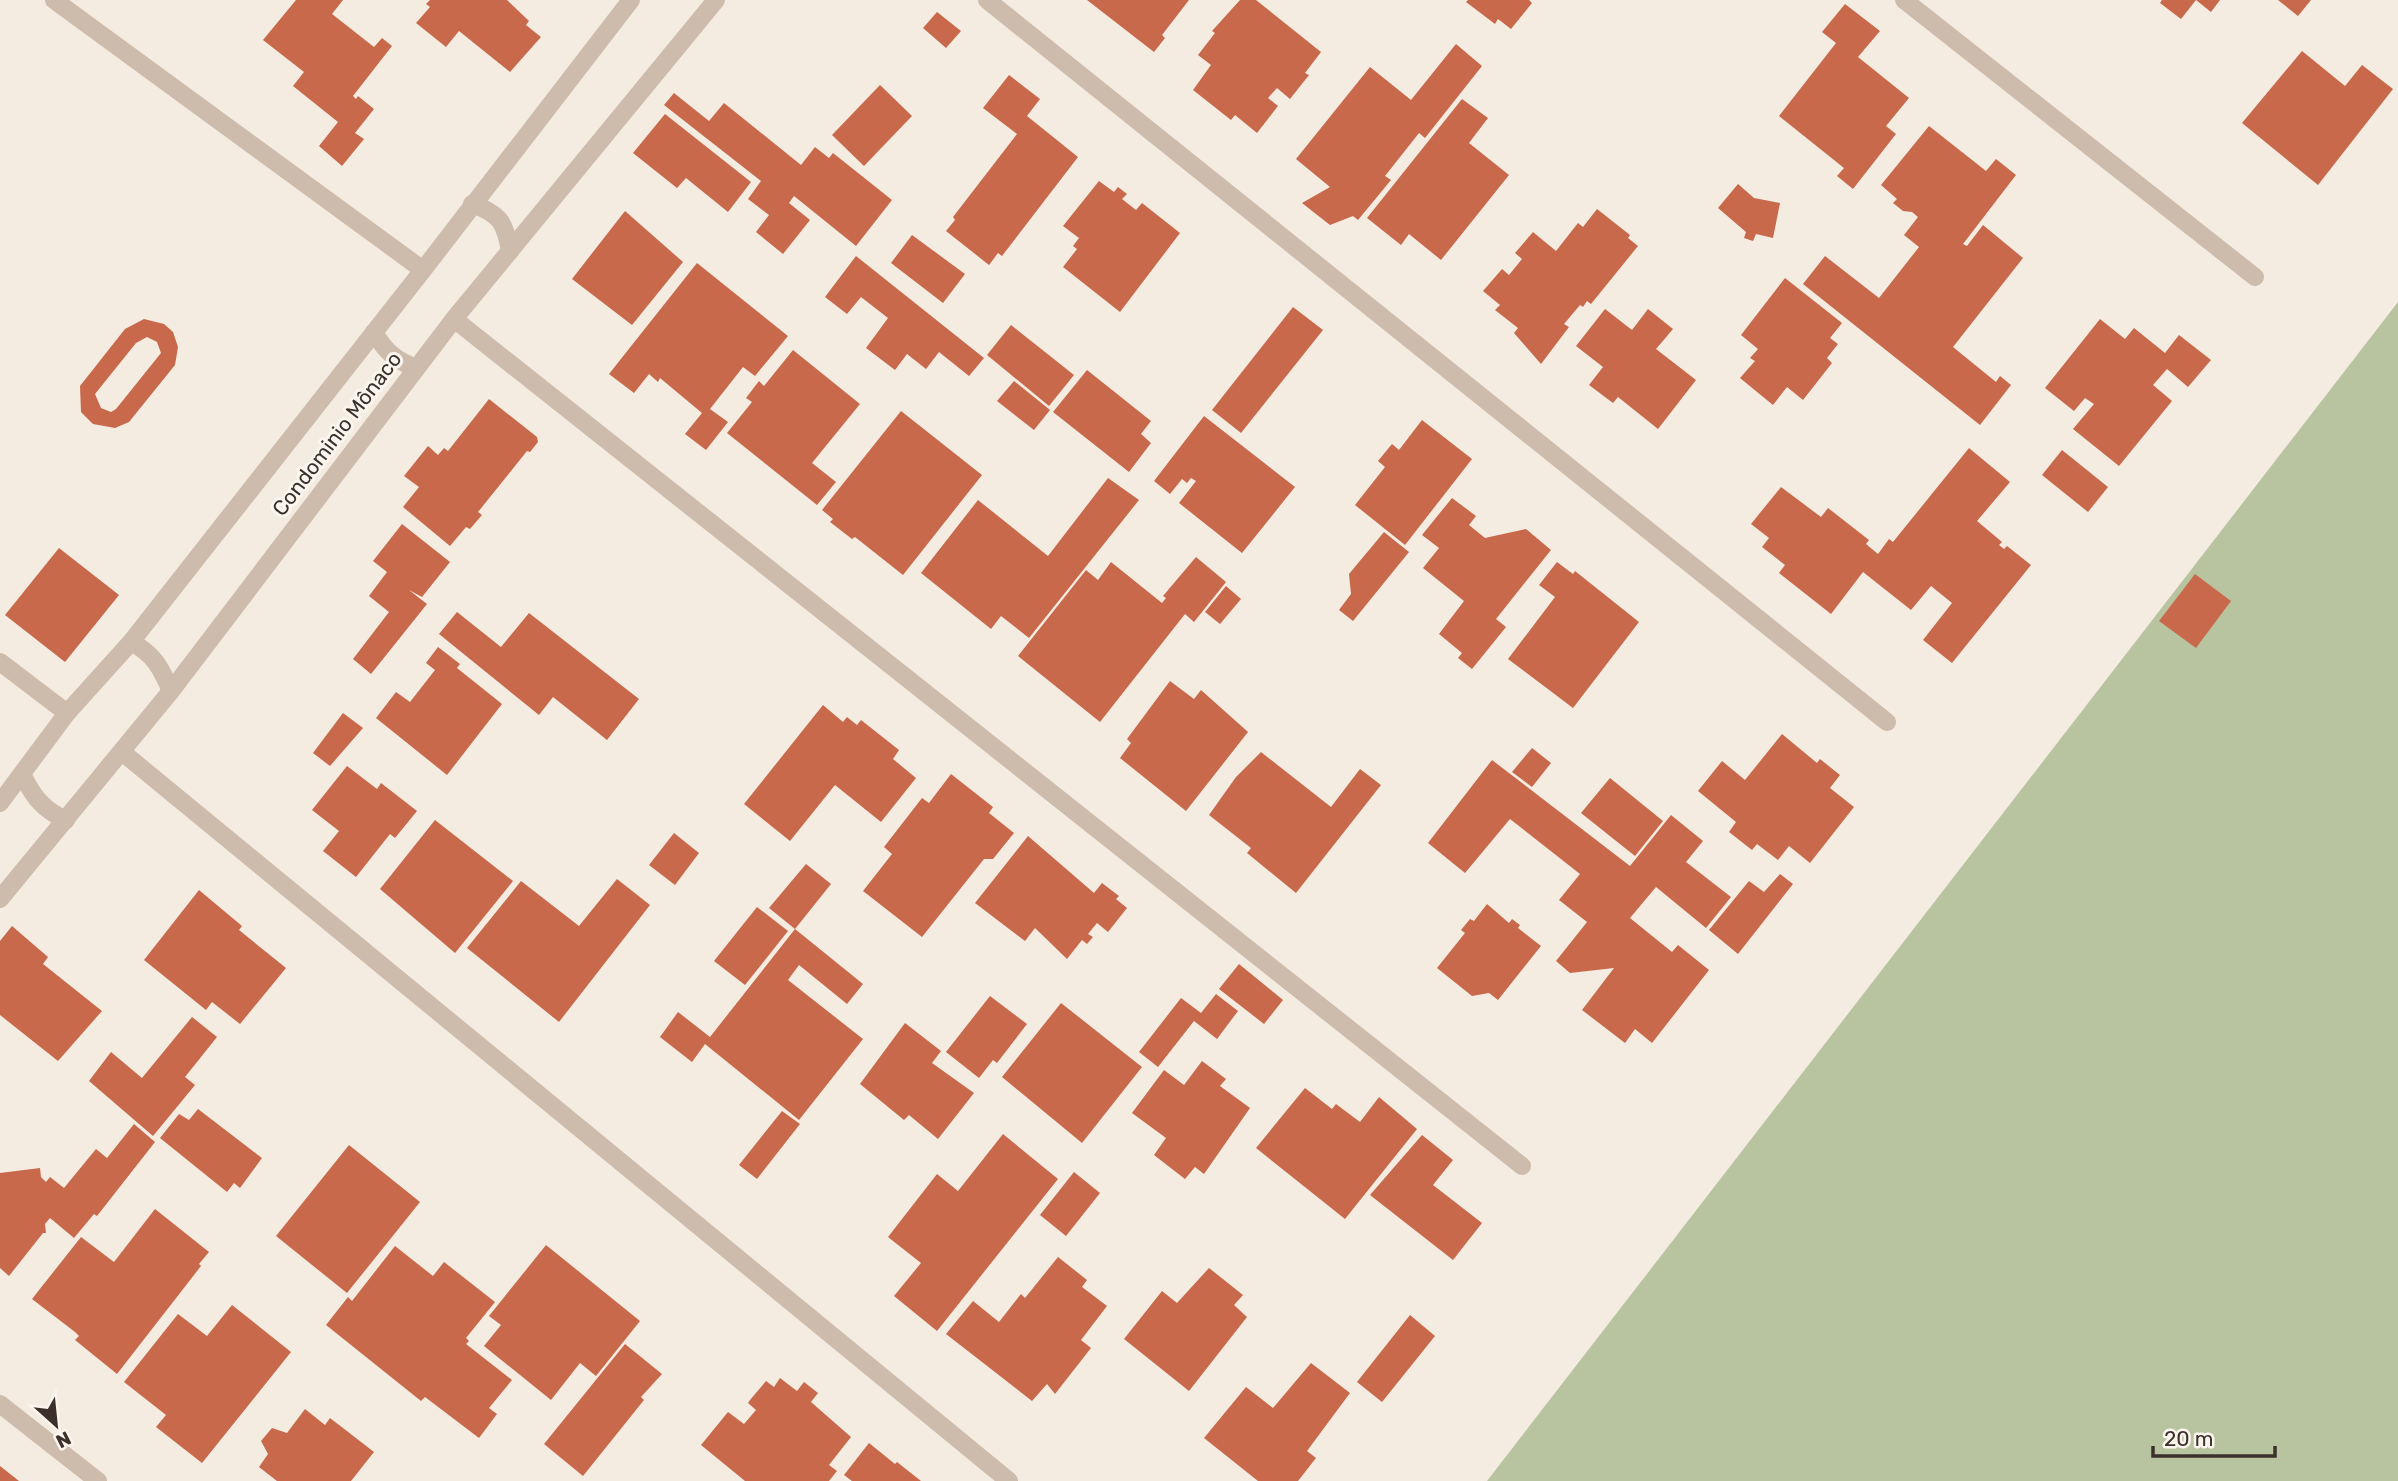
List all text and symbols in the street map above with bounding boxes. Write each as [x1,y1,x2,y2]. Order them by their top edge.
street label: Condominio Mônaco [267,347,406,521]
north arrow [21,1390,91,1460]
scale bar [2153,1414,2276,1458]
text: N [52,1426,75,1453]
text: 20 m [2164,1426,2213,1451]

